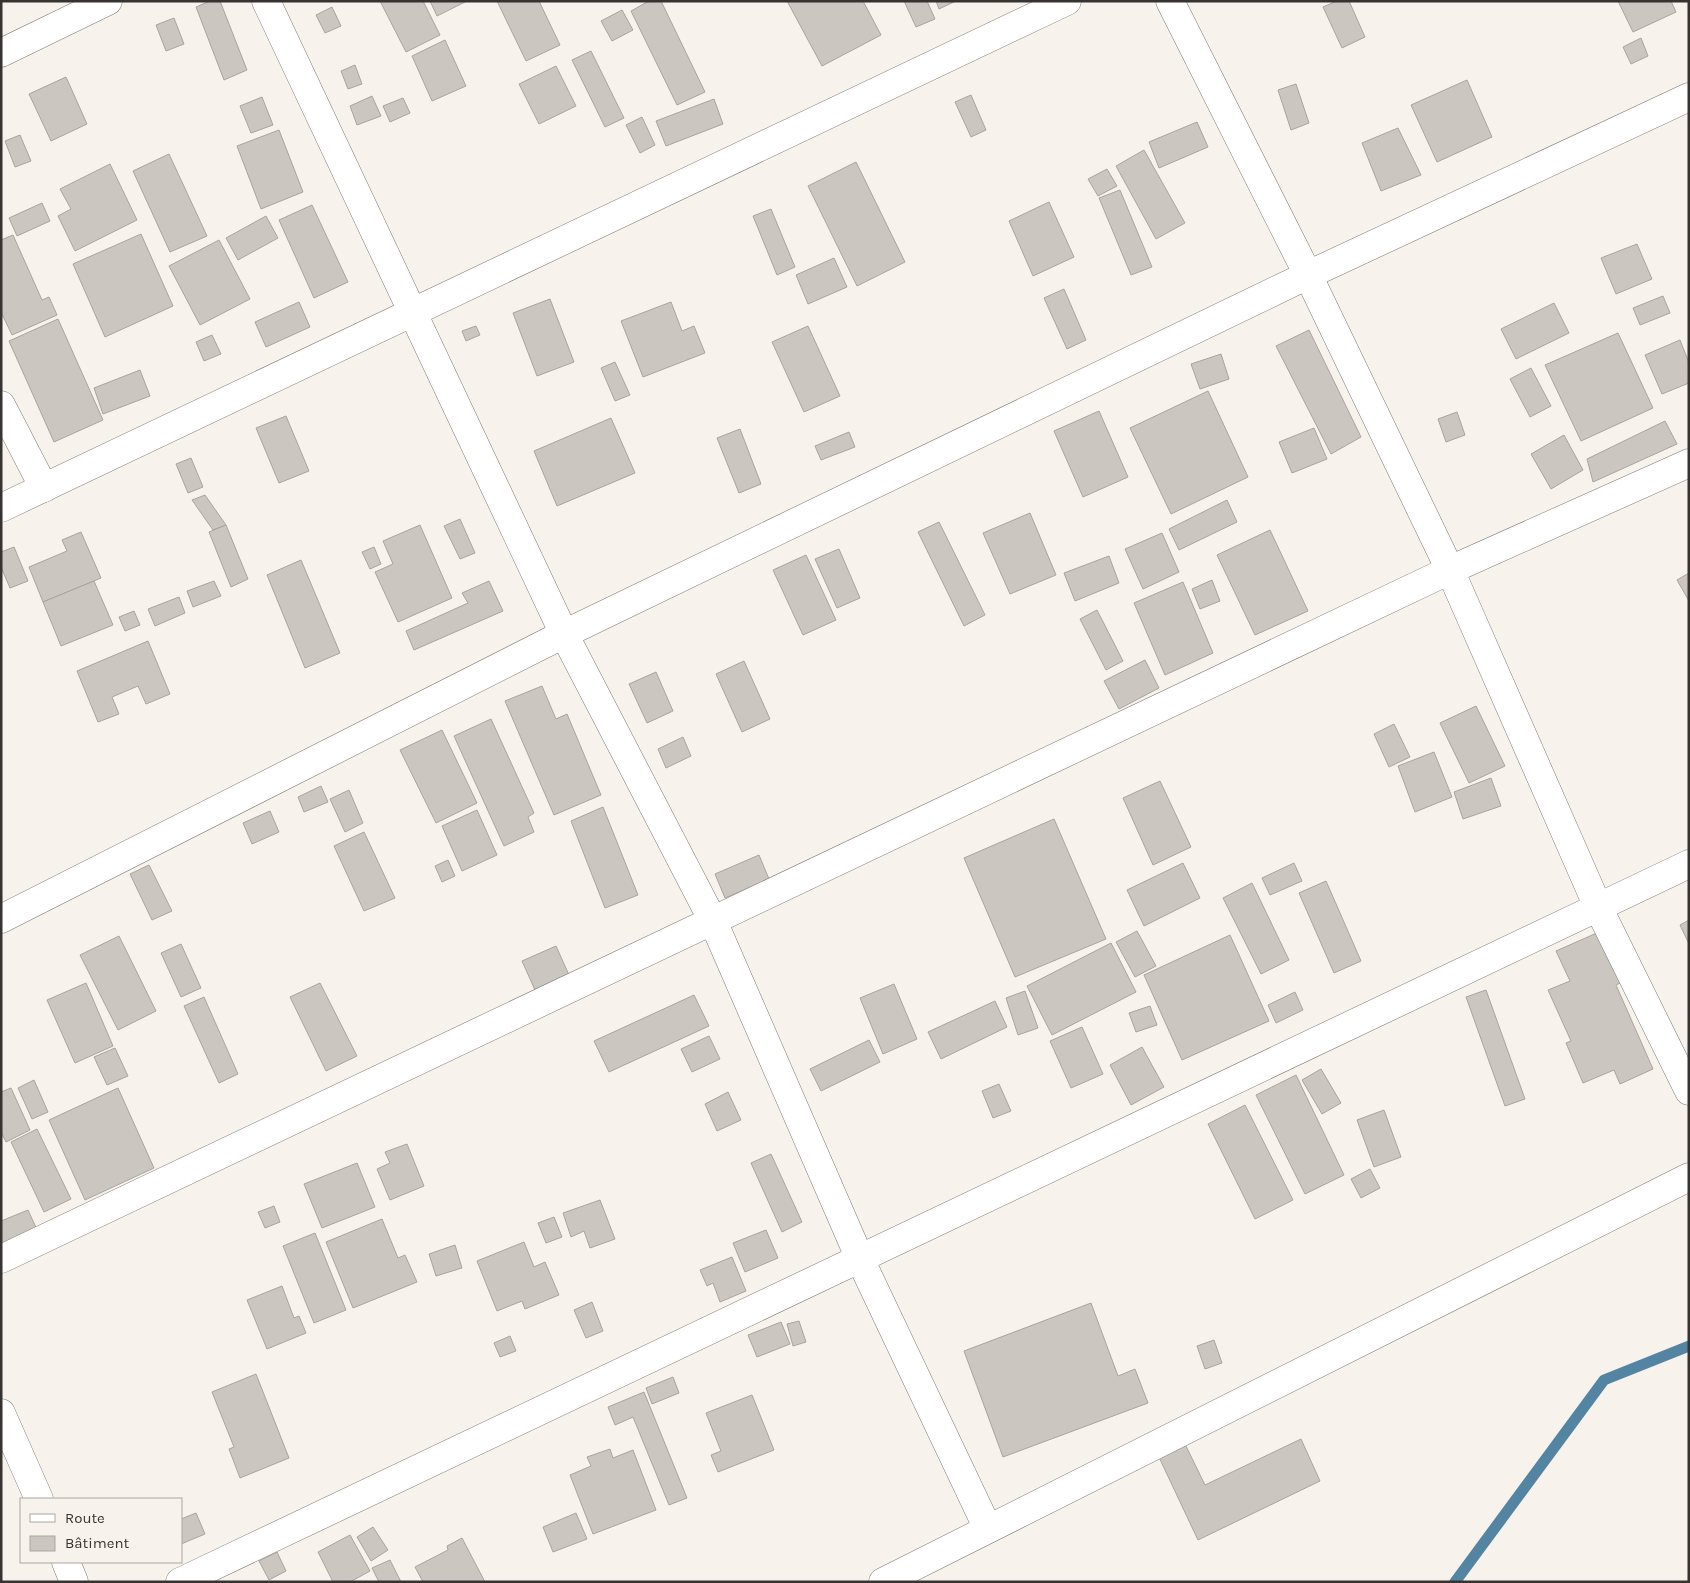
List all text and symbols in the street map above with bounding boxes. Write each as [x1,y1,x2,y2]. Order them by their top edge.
legend [20,1498,182,1563]
text: Route [65,1509,105,1527]
text: Bâtiment [65,1534,129,1552]

